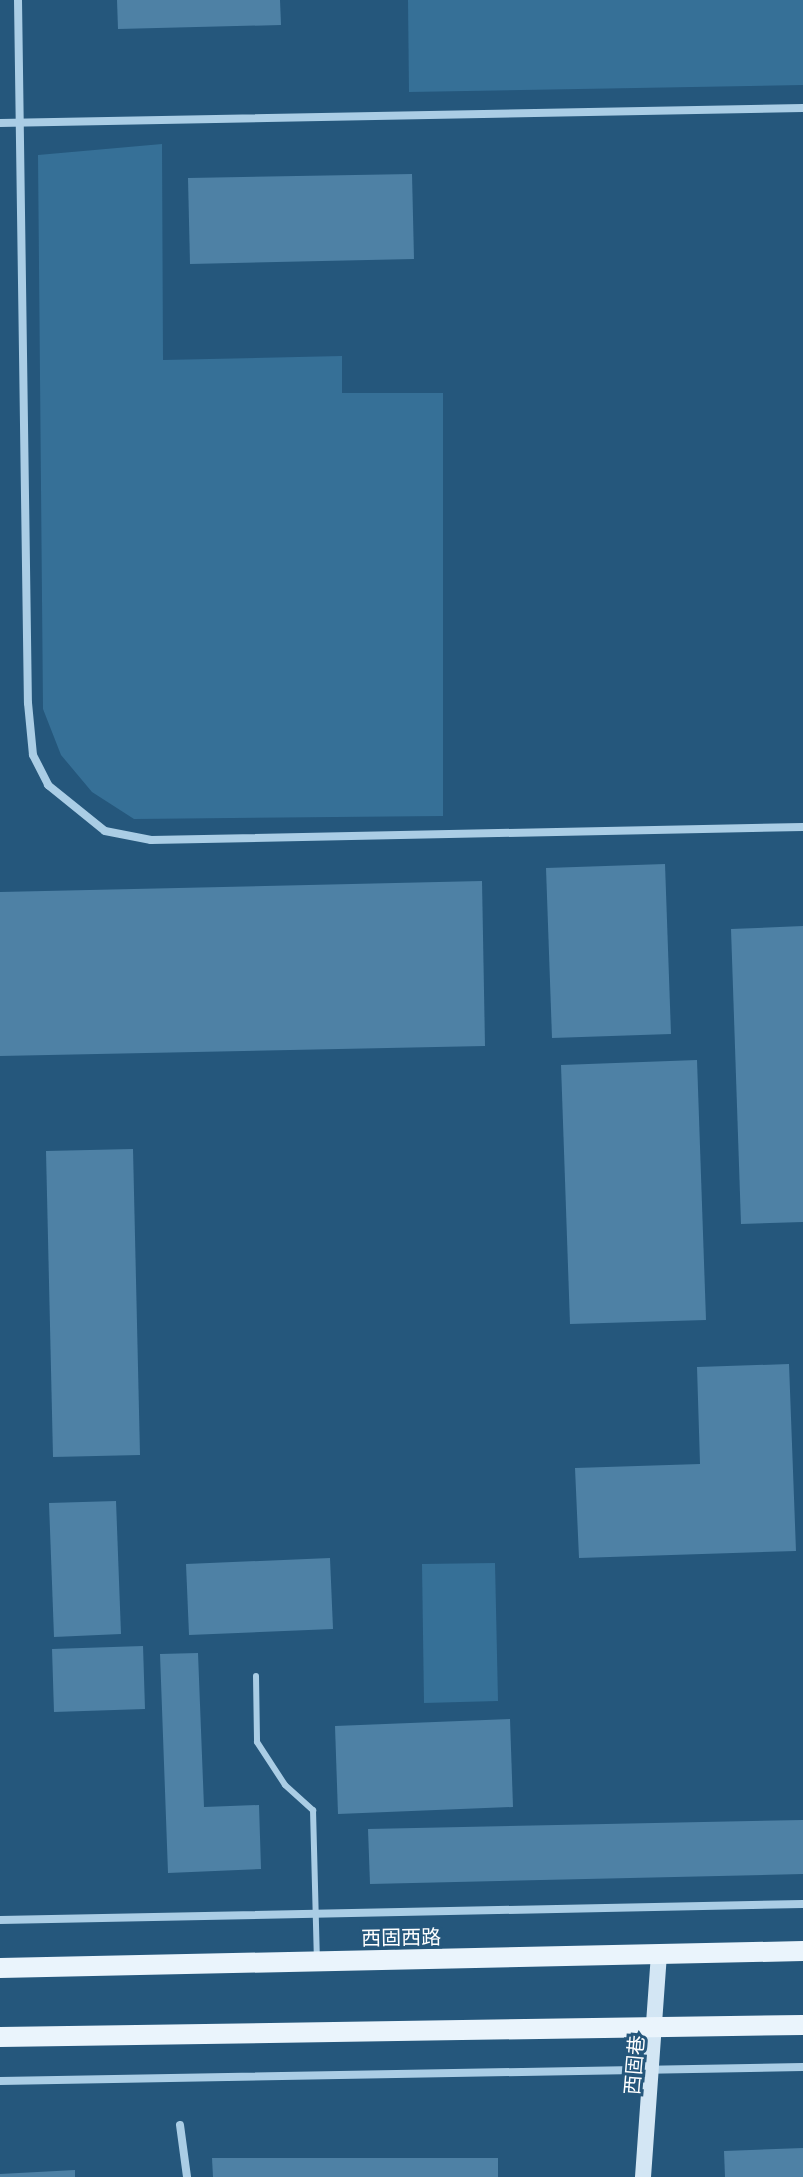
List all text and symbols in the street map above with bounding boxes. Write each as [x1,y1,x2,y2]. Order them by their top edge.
street label: 西固西路 [361,1924,441,1950]
street label: 西固巷 [619,2034,649,2096]

